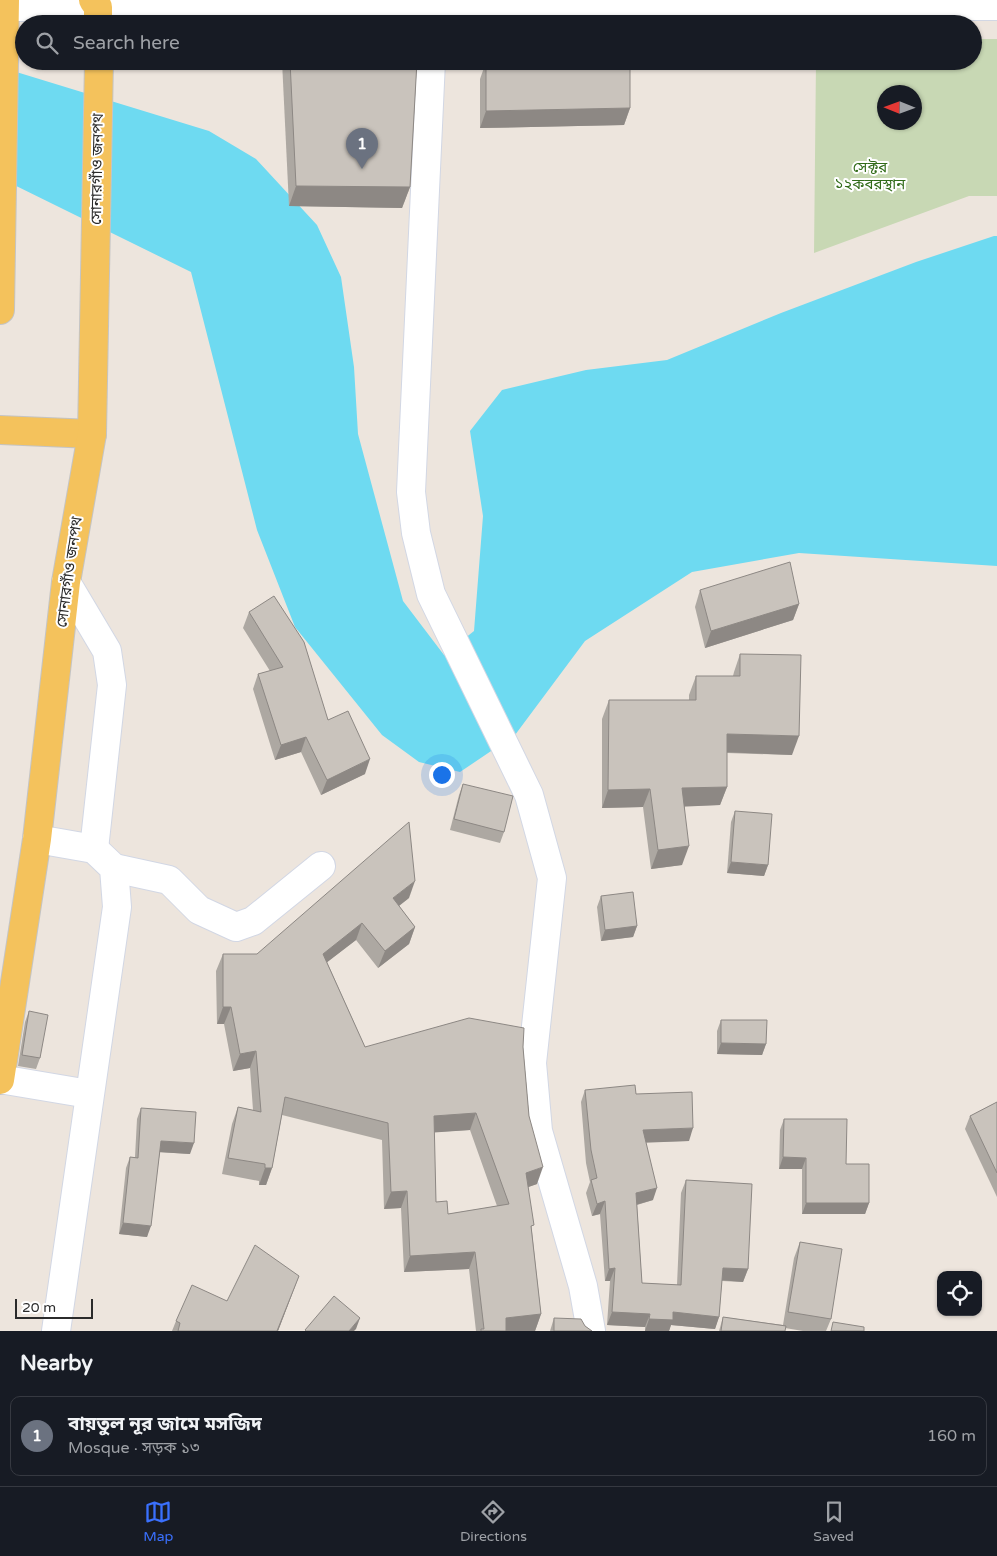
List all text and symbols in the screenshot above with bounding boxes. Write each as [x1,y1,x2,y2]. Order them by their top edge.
search box [15,15,982,70]
icon: search [33,29,61,57]
text: Search here [73,32,180,54]
north arrow [877,85,922,130]
street label: সোনারগাঁও জনপথ [87,113,107,225]
pin: 1 [346,128,378,169]
park label: সেক্টর ১২কবরস্থান [835,158,906,193]
street label: সোনারগাঁও জনপথ [52,515,86,629]
your location [429,762,455,788]
map controls [937,1271,982,1316]
button: locate [937,1271,982,1316]
scale bar [15,1296,92,1319]
text: 20 m [22,1299,56,1316]
text: Nearby [20,1351,93,1376]
text: বায়তুল নূর জামে মসজিদ [68,1413,262,1435]
text: 1 [32,1426,42,1446]
text: 160 m [927,1426,976,1446]
text: Mosque · সড়ক ১৩ [68,1438,199,1458]
tab: Map [143,1498,173,1545]
tab: Directions [460,1498,527,1545]
tab: Saved [813,1498,854,1545]

